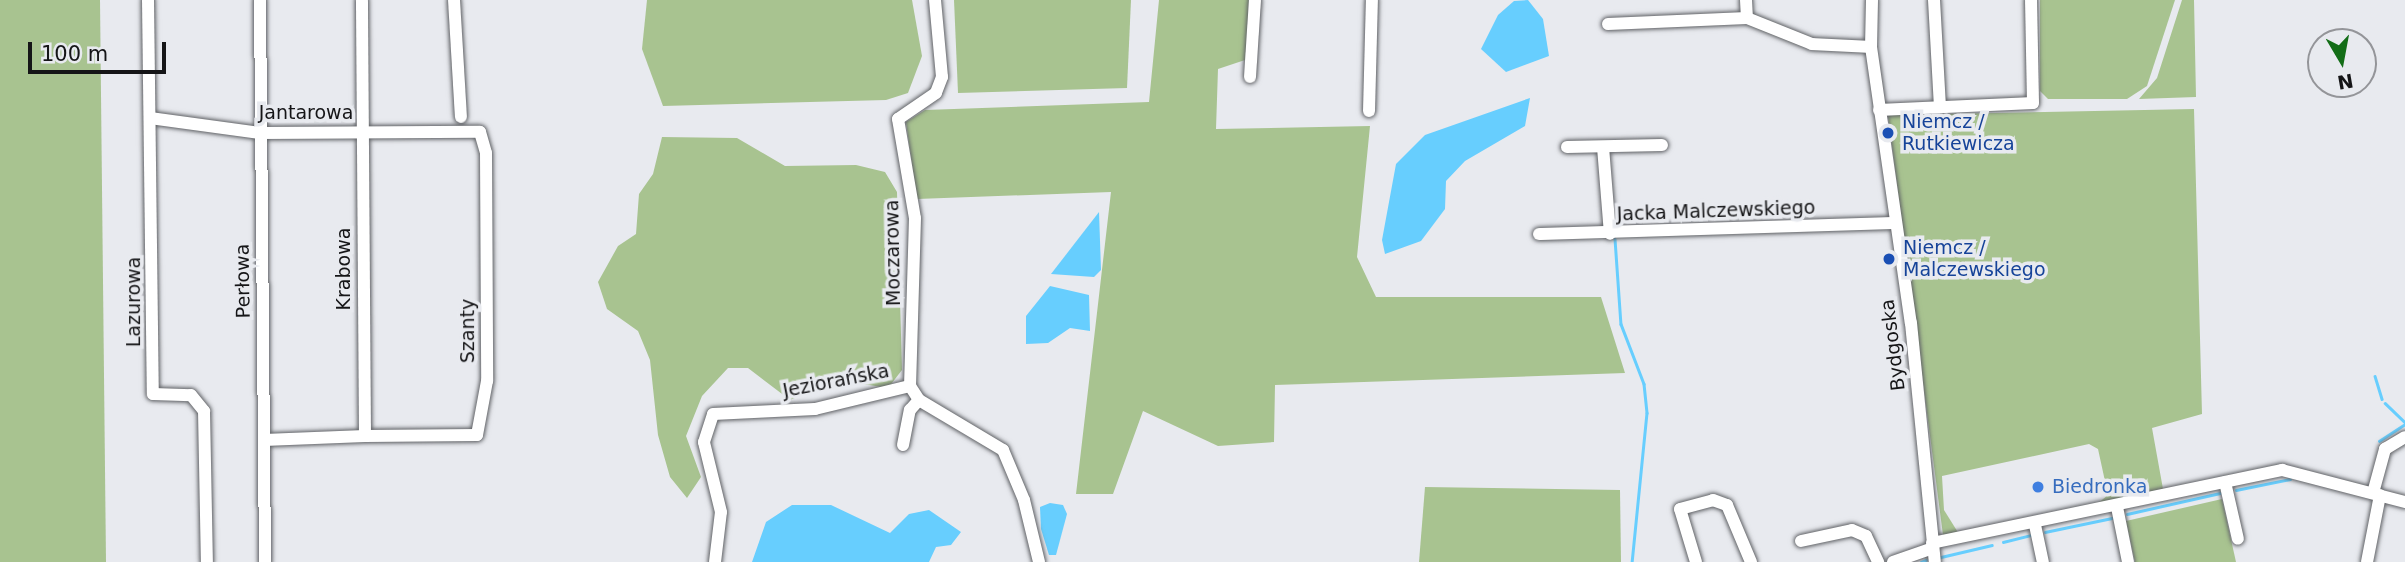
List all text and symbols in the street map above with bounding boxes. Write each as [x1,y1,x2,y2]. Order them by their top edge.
scale bar [32,28,170,72]
north arrow [2307,28,2377,98]
text: 100 m [41,42,108,66]
text: N [2336,69,2355,94]
street label: Jantarowa [259,102,353,124]
place label: Niemcz / Rutkiewicza [1902,111,2015,155]
marker: Niemcz / Rutkiewicza [1880,125,1896,141]
street label: Jacka Malczewskiego [1616,196,1816,226]
street label: Moczarowa [881,200,905,306]
street label: Krabowa [333,228,355,310]
place label: Niemcz / Malczewskiego [1903,237,2046,281]
street label: Perłowa [231,244,255,318]
marker: Niemcz / Malczewskiego [1881,251,1897,267]
street label: Lazurowa [123,257,145,347]
street label: Bydgoska [1876,298,1910,392]
street label: Szanty [457,299,479,363]
street label: Jeziorańska [781,360,891,402]
place label: Biedronka [2052,476,2147,498]
marker: Biedronka [2030,479,2046,495]

